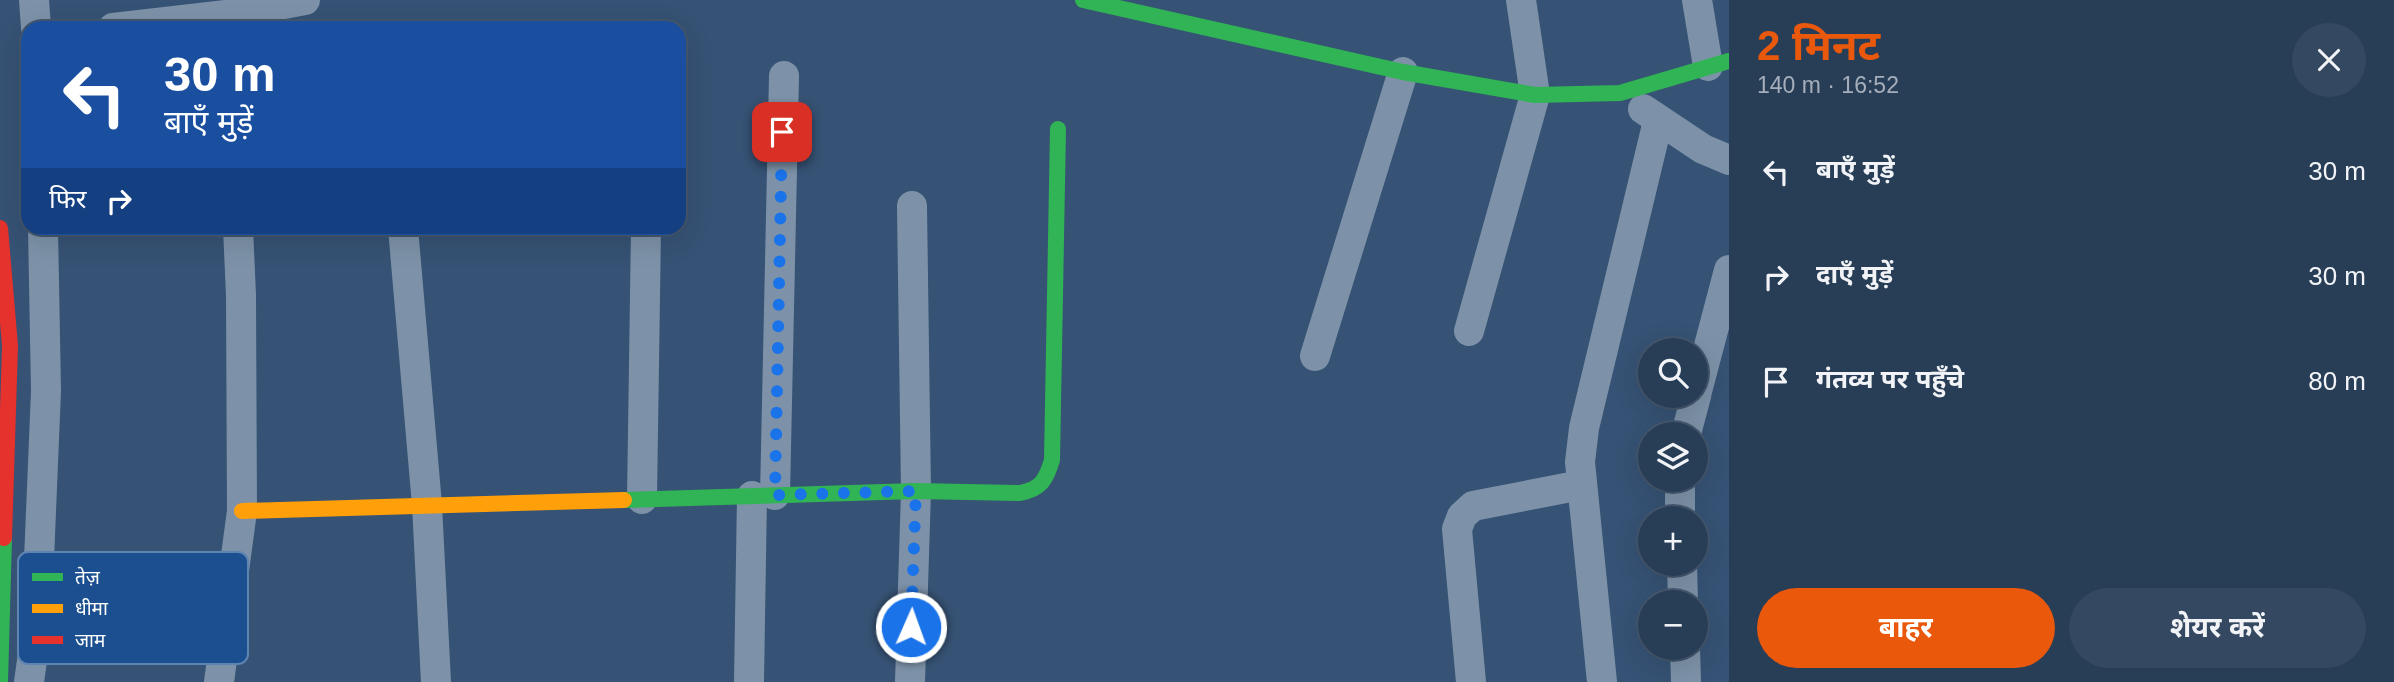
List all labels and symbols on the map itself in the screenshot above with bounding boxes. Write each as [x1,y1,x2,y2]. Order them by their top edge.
pin [752,102,812,162]
legend [18,552,248,664]
text: तेज़ [75,566,101,588]
position arrow [874,590,948,664]
text: धीमा [75,598,109,619]
text: जाम [75,630,106,651]

